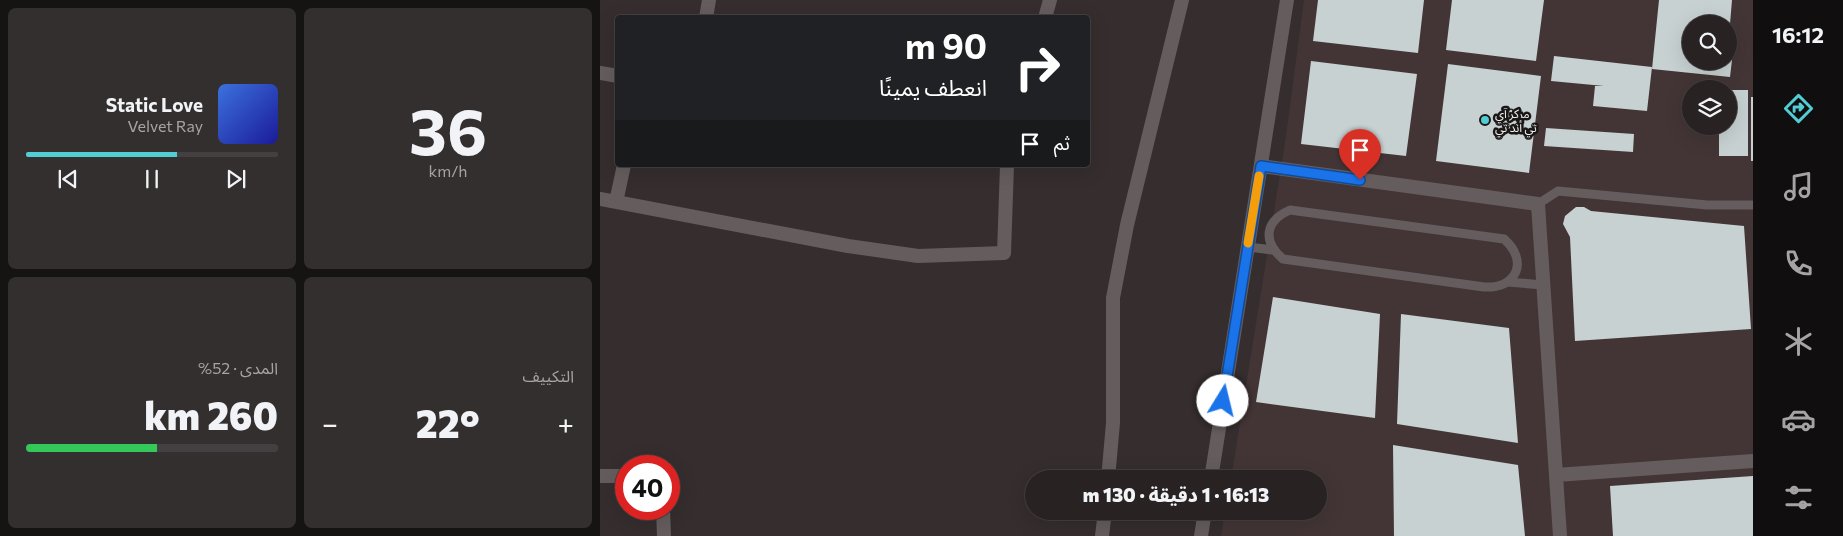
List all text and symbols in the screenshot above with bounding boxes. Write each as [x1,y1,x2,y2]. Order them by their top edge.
map controls [1682,15,1737,135]
button: search [1682,15,1737,70]
text: 16:12 [1772,21,1824,48]
text: 90 m [905,23,987,66]
icon: right [1005,35,1070,100]
text: انعطف يمينًا [879,74,987,101]
button: layers [1682,80,1737,135]
text: 36 [409,89,487,168]
icon: directions [1781,91,1816,126]
text: Static Love [106,93,203,116]
place label: مركز آي تي أند تي [1495,106,1537,138]
marker: مركز آي تي أند تي [1479,114,1491,126]
text: Velvet Ray [128,116,203,135]
pin [1339,129,1381,180]
icon: arrive [1016,130,1044,158]
text: ثم [1054,131,1070,154]
icon: arrive [1346,136,1374,164]
text: km/h [429,161,467,180]
icon: previous [54,165,82,193]
icon: pause [138,165,166,193]
icon: next [222,165,250,193]
icon: music [1781,169,1816,204]
icon: phone [1781,246,1816,281]
icon: climate [1781,324,1816,359]
text: المدى · 52% [198,358,278,377]
text: التكييف [522,366,574,385]
position arrow [1196,374,1248,426]
text: 260 km [144,391,278,438]
text: 22° [416,399,480,446]
icon: car [1781,402,1816,437]
text: − [322,406,338,440]
text: + [558,406,574,440]
speed limit sign: 40 [615,455,680,520]
icon: filters [1781,480,1816,515]
text: 16:13 · 1 دقيقة · 130 m [1083,483,1269,506]

